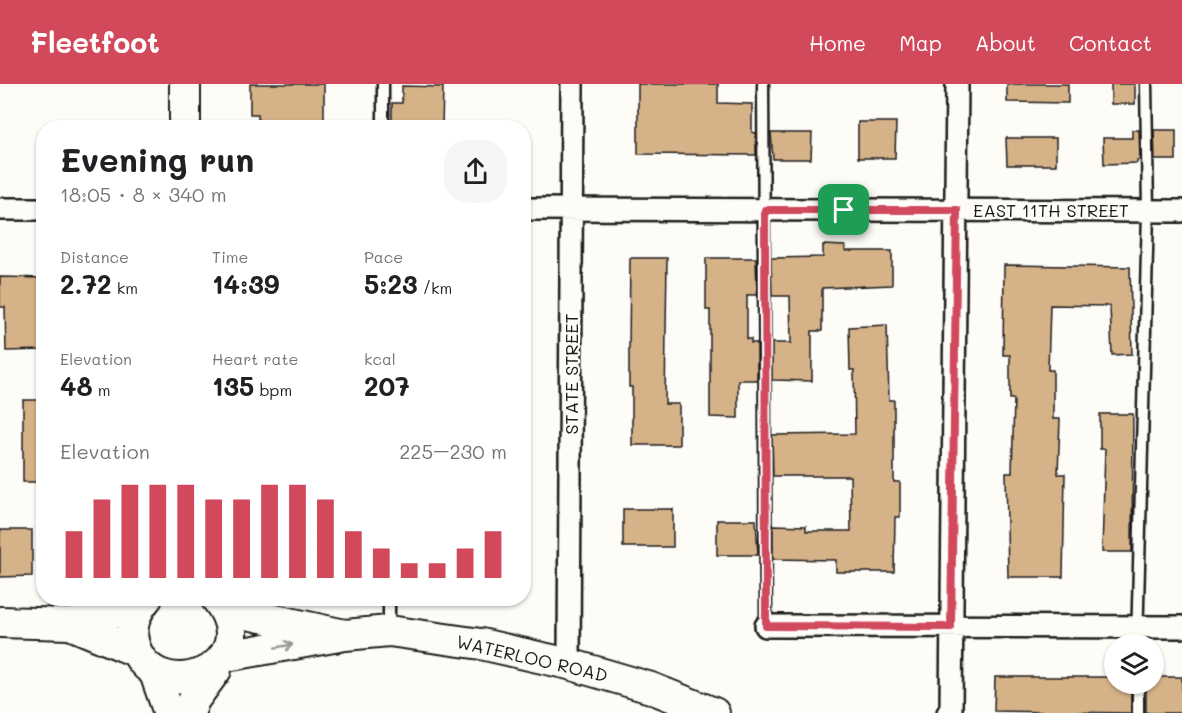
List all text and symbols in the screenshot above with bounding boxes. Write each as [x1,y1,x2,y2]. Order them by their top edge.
text: Fleetfoot [30,24,160,60]
text: Home [809,29,866,56]
text: Map [899,29,942,56]
text: About [975,29,1036,56]
text: Contact [1069,29,1152,56]
text: Evening run [60,137,254,180]
button: share [444,140,507,203]
text: 18:05 · 8 × 340 m [60,181,227,207]
pin [818,184,869,235]
icon: arrive [827,193,860,226]
street label: EAST 11TH STREET [973,198,1129,222]
text: Distance [60,246,129,267]
text: Time [212,246,248,267]
text: Pace [364,246,403,267]
text: 2.72 [60,267,112,301]
text: 14:39 [212,267,279,301]
text: 5:23 [364,267,418,301]
text: km [112,277,138,298]
text: /km [418,277,452,298]
street label: STATE STREET [559,313,583,435]
text: Elevation [60,348,132,369]
text: Heart rate [212,348,298,369]
text: kcal [364,348,396,369]
text: 48 [60,369,93,403]
text: 135 [212,369,254,403]
text: 207 [364,369,410,403]
text: m [93,379,110,400]
text: bpm [254,379,292,400]
text: Elevation [60,438,150,464]
text: 225–230 m [399,438,507,464]
street label: WATERLOO ROAD [454,629,610,687]
map controls [1104,634,1164,694]
button: layers [1104,634,1164,694]
one-way arrow [273,640,293,651]

